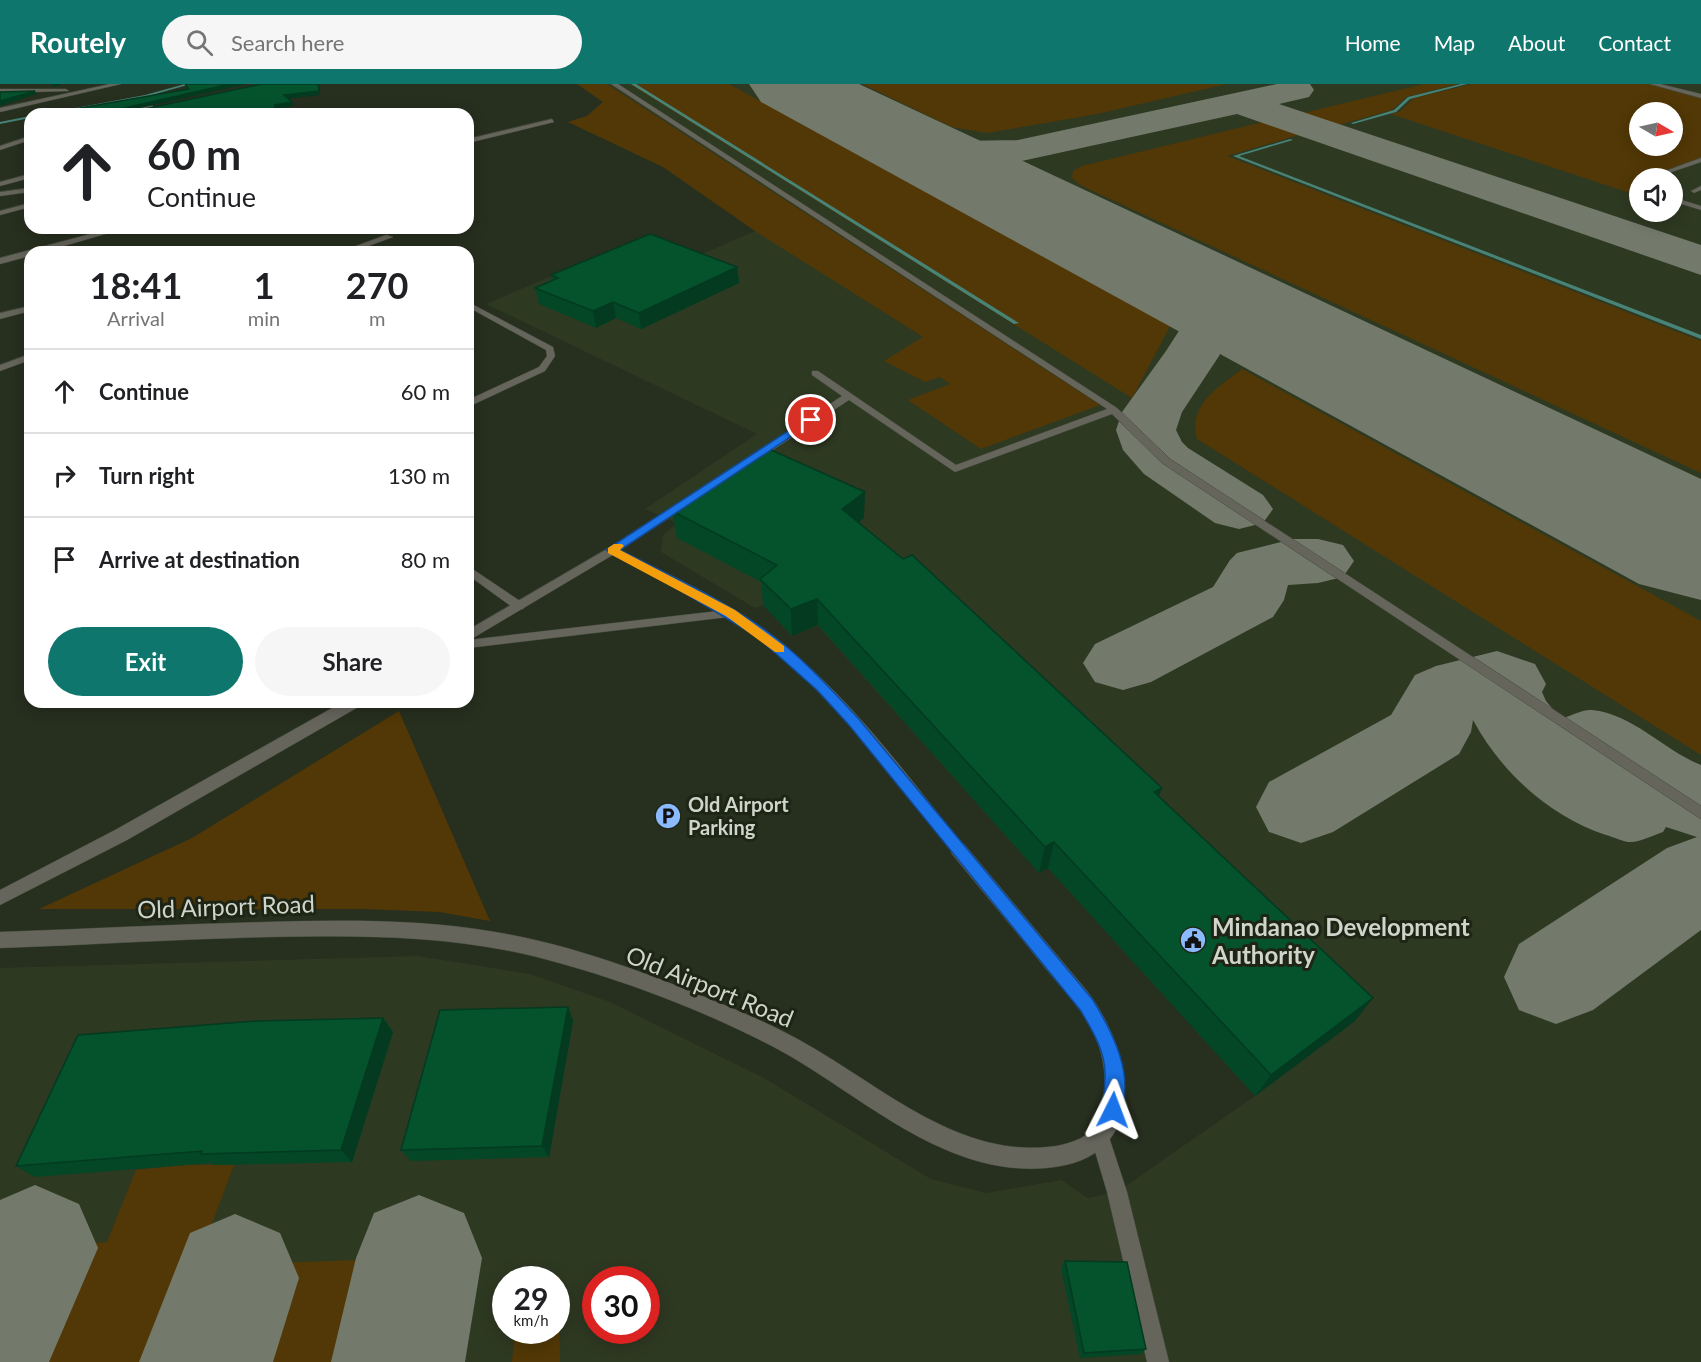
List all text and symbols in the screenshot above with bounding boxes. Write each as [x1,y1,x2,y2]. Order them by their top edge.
search box [162,15,582,69]
text: Routely [30,25,126,59]
icon: search [183,26,216,59]
text: Search here [231,29,344,56]
text: Home [1345,30,1401,55]
text: Map [1434,30,1475,55]
text: About [1508,30,1565,55]
text: Contact [1598,30,1671,55]
north arrow [1629,102,1683,156]
map controls [1629,102,1683,222]
text: 60 m [147,129,241,179]
icon: ahead [48,132,126,210]
button: sound [1629,168,1683,222]
text: Continue [147,180,256,213]
text: 18:41 [90,263,182,307]
text: 1 [254,263,275,307]
text: 270 [346,263,408,307]
text: Arrival [107,306,165,330]
text: min [248,306,280,330]
text: m [369,306,385,330]
icon: ahead [48,375,81,408]
text: Continue [99,378,189,405]
text: 60 m [401,378,450,405]
pin [785,394,836,445]
icon: arrive [794,403,827,436]
icon: right [48,459,81,492]
text: Turn right [99,462,194,489]
text: 130 m [388,462,450,489]
icon: arrive [48,543,81,576]
text: Arrive at destination [99,546,300,573]
text: 80 m [401,546,450,573]
button: Exit [48,627,243,696]
button: Share [255,627,450,696]
place label: Old Airport Parking [688,792,789,839]
parking icon: Old Airport Parking [653,801,683,831]
street label: Old Airport Road [137,888,315,924]
place label: Mindanao Development Authority [1211,912,1470,969]
public building icon: Mindanao Development Authority [1178,925,1208,955]
street label: Old Airport Road [622,939,798,1033]
position arrow [1081,1078,1145,1142]
speed limit sign: 30 [582,1266,660,1344]
text: 29 [514,1280,548,1316]
text: km/h [513,1311,549,1329]

